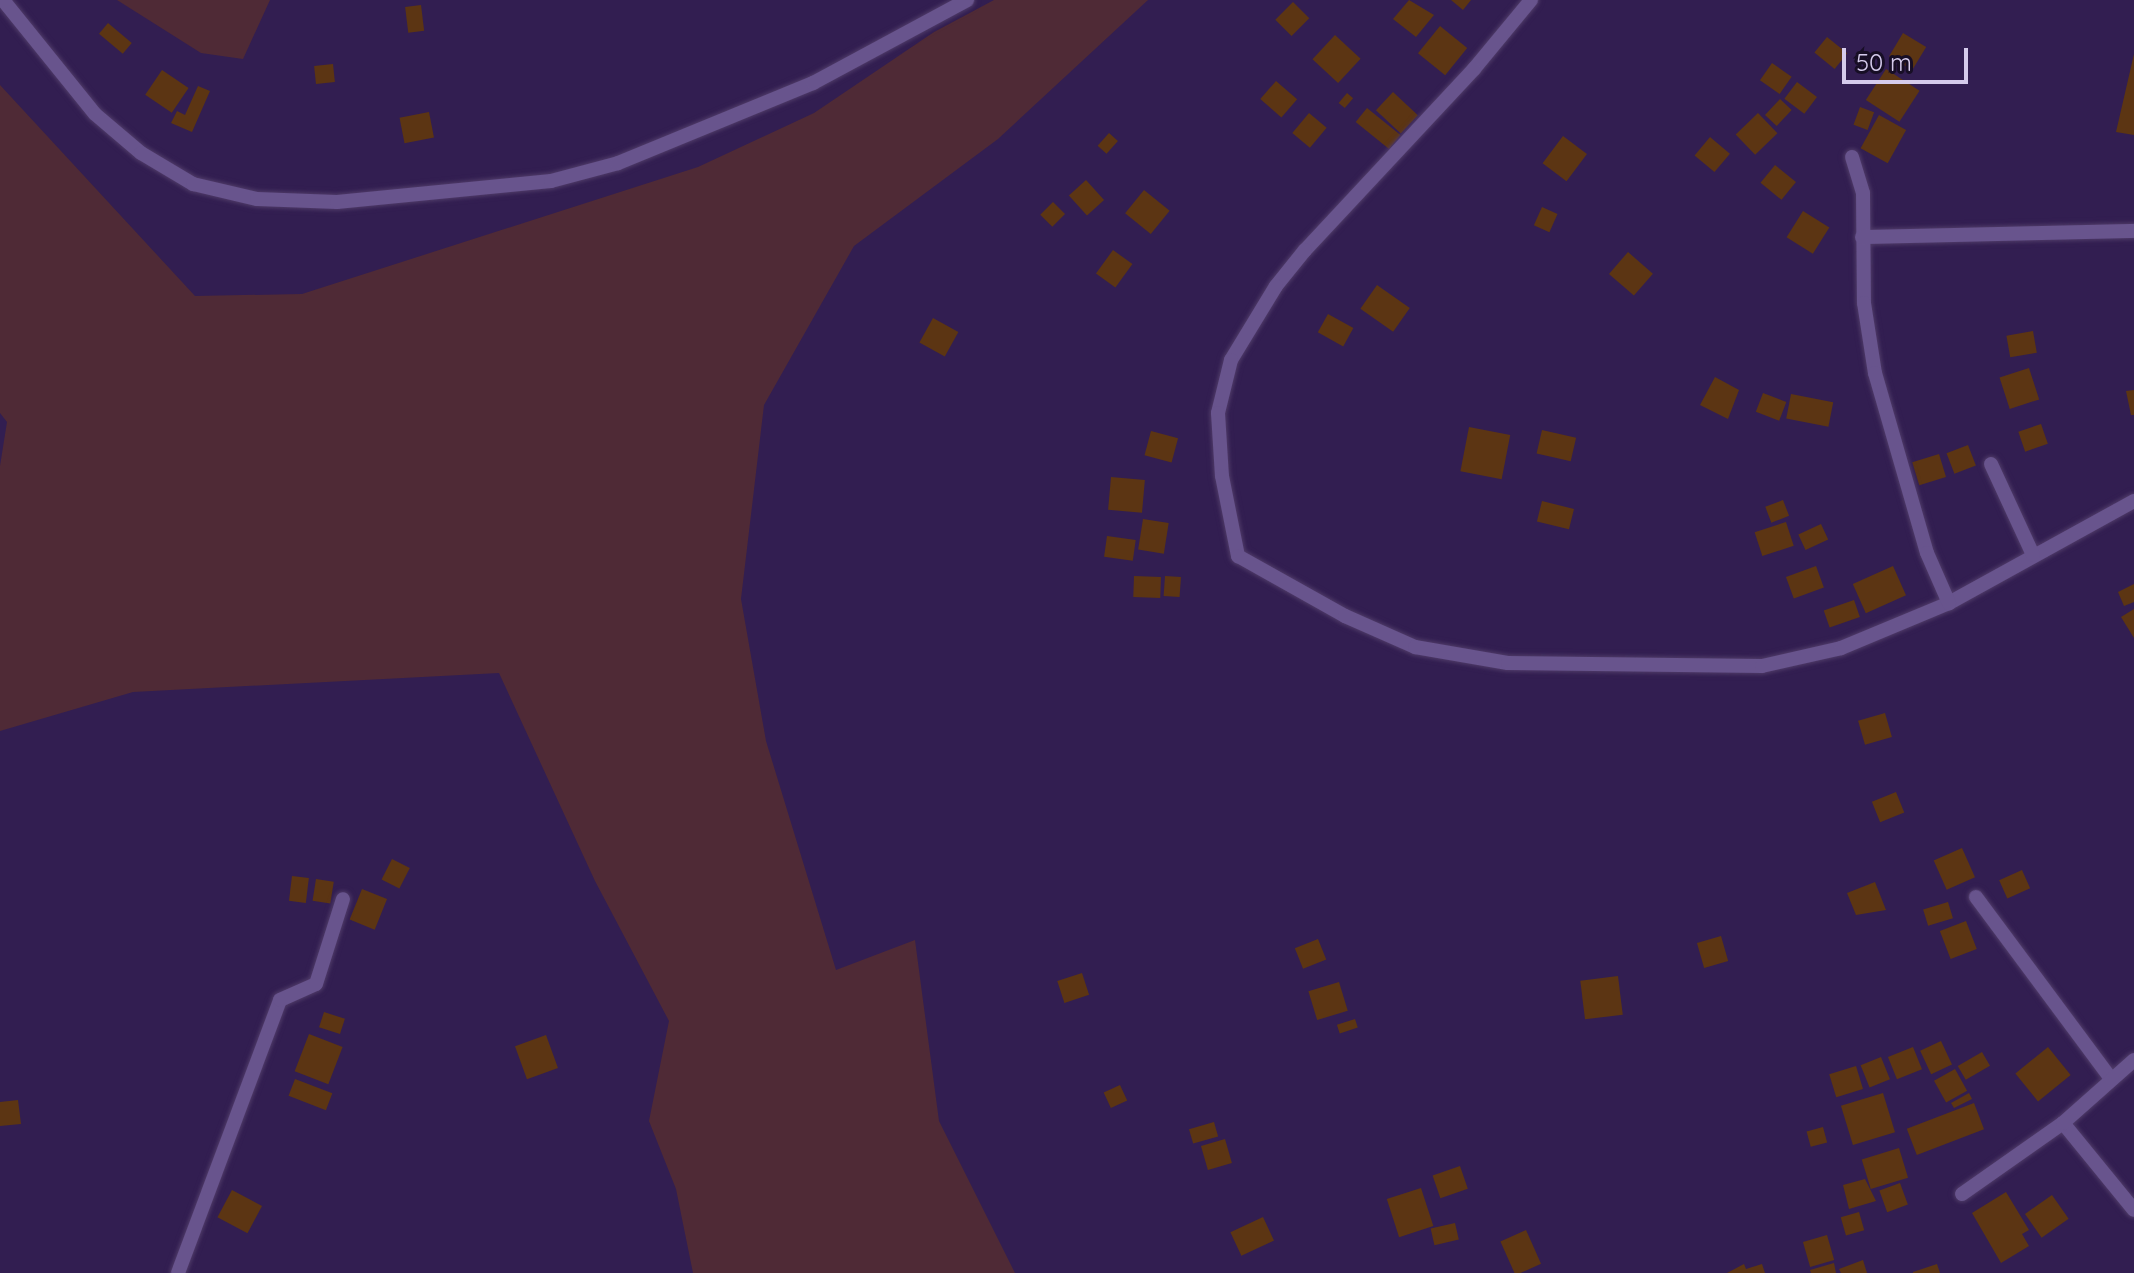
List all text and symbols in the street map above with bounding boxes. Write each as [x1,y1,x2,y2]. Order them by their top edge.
scale bar [1846,32,1972,82]
text: 50 m [1856,47,1912,77]

